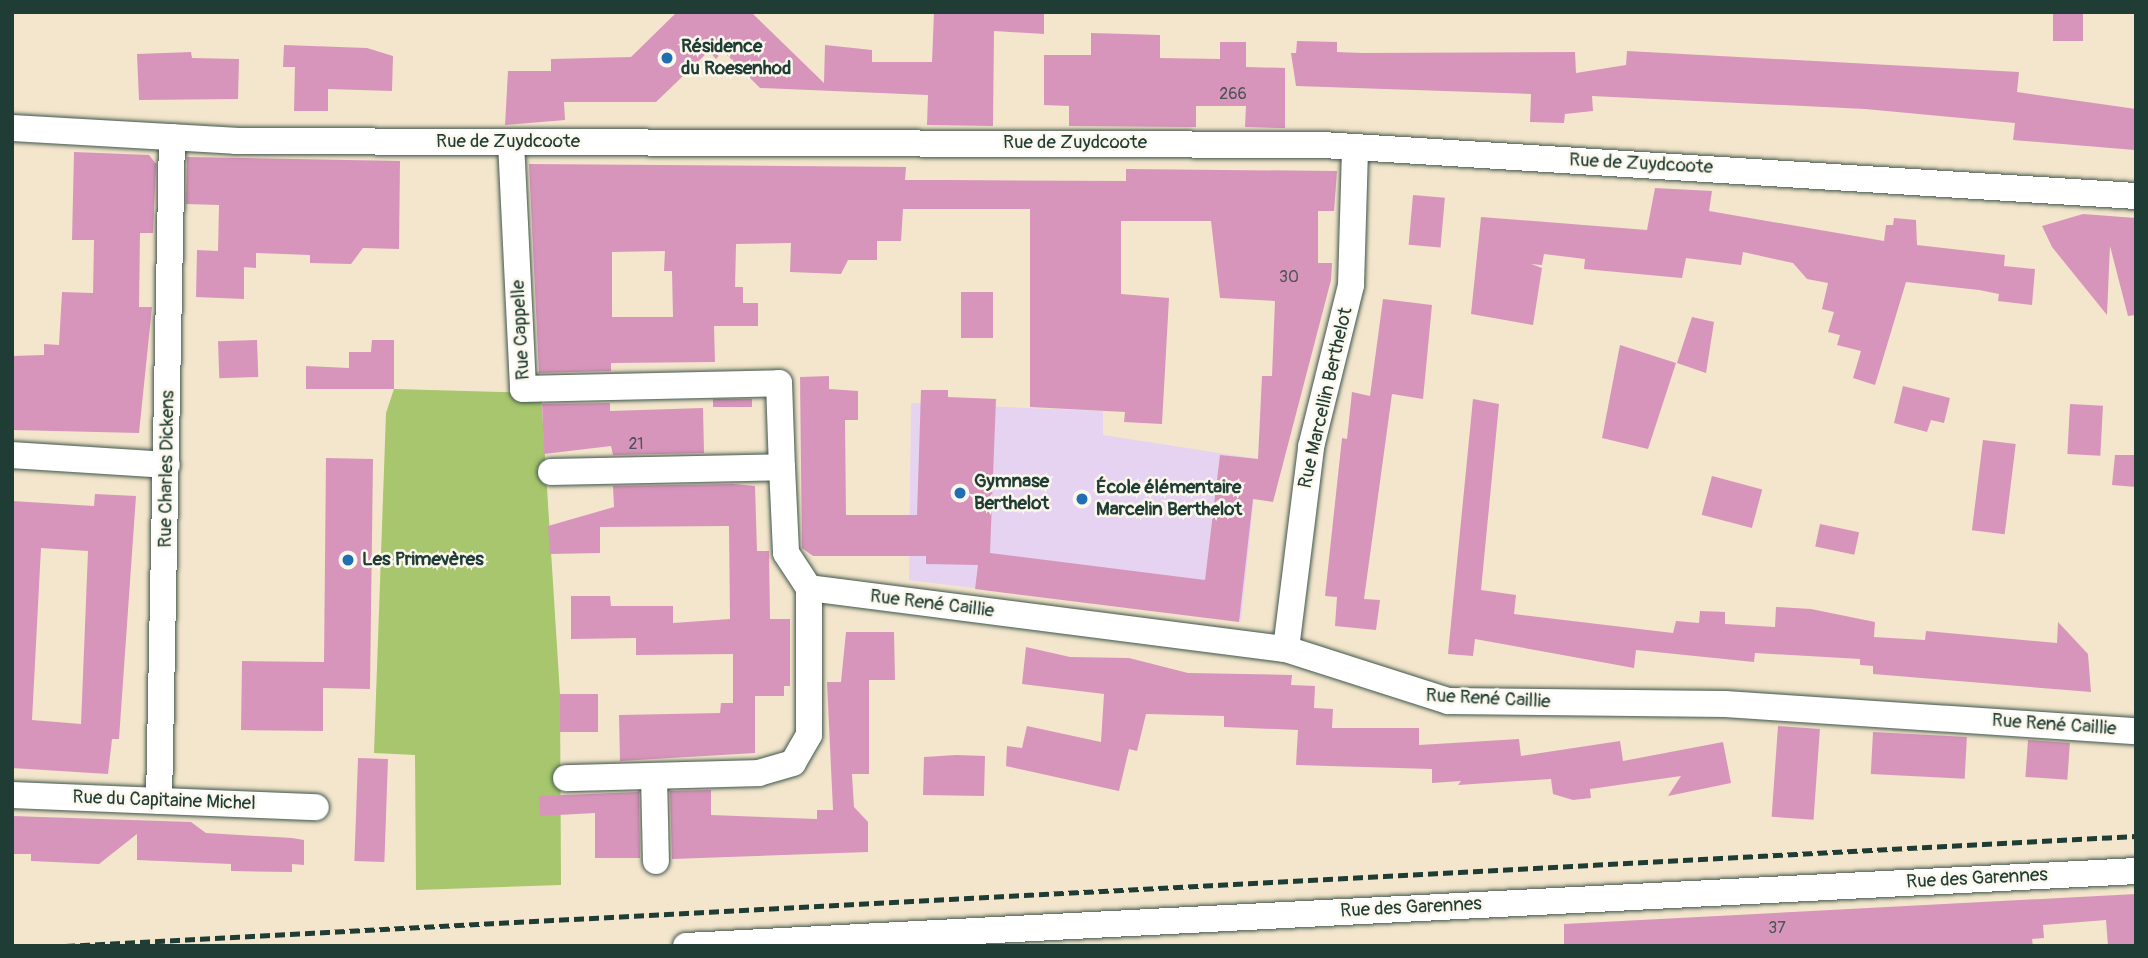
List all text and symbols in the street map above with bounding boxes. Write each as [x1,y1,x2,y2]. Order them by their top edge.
place label: Résidence du Roesenhod [681,36,791,80]
marker: Résidence du Roesenhod [659,50,675,66]
house number: 266 [1219,84,1247,104]
street label: Rue de Zuydcoote [436,131,580,153]
street label: Rue de Zuydcoote [1003,132,1147,154]
street label: Rue de Zuydcoote [1568,149,1714,179]
house number: 30 [1279,267,1299,287]
street label: Rue Cappelle [507,279,535,381]
street label: Rue Marcellin Berthelot [1294,305,1358,491]
street label: Rue Charles Dickens [154,390,180,548]
house number: 21 [628,434,644,454]
place label: Gymnase Berthelot [974,471,1049,515]
place label: École élémentaire Marcelin Berthelot [1096,477,1242,521]
marker: Gymnase Berthelot [952,485,968,501]
marker: École élémentaire Marcelin Berthelot [1074,491,1090,507]
place label: Les Primevères [362,549,484,571]
marker: Les Primevères [340,552,356,568]
street label: Rue René Caillie [869,585,995,623]
street label: Rue René Caillie [1425,684,1551,714]
street label: Rue René Caillie [1991,709,2117,741]
street label: Rue du Capitaine Michel [72,786,256,816]
street label: Rue des Garennes [1906,864,2048,894]
street label: Rue des Garennes [1340,893,1482,923]
house number: 37 [1768,918,1786,938]

